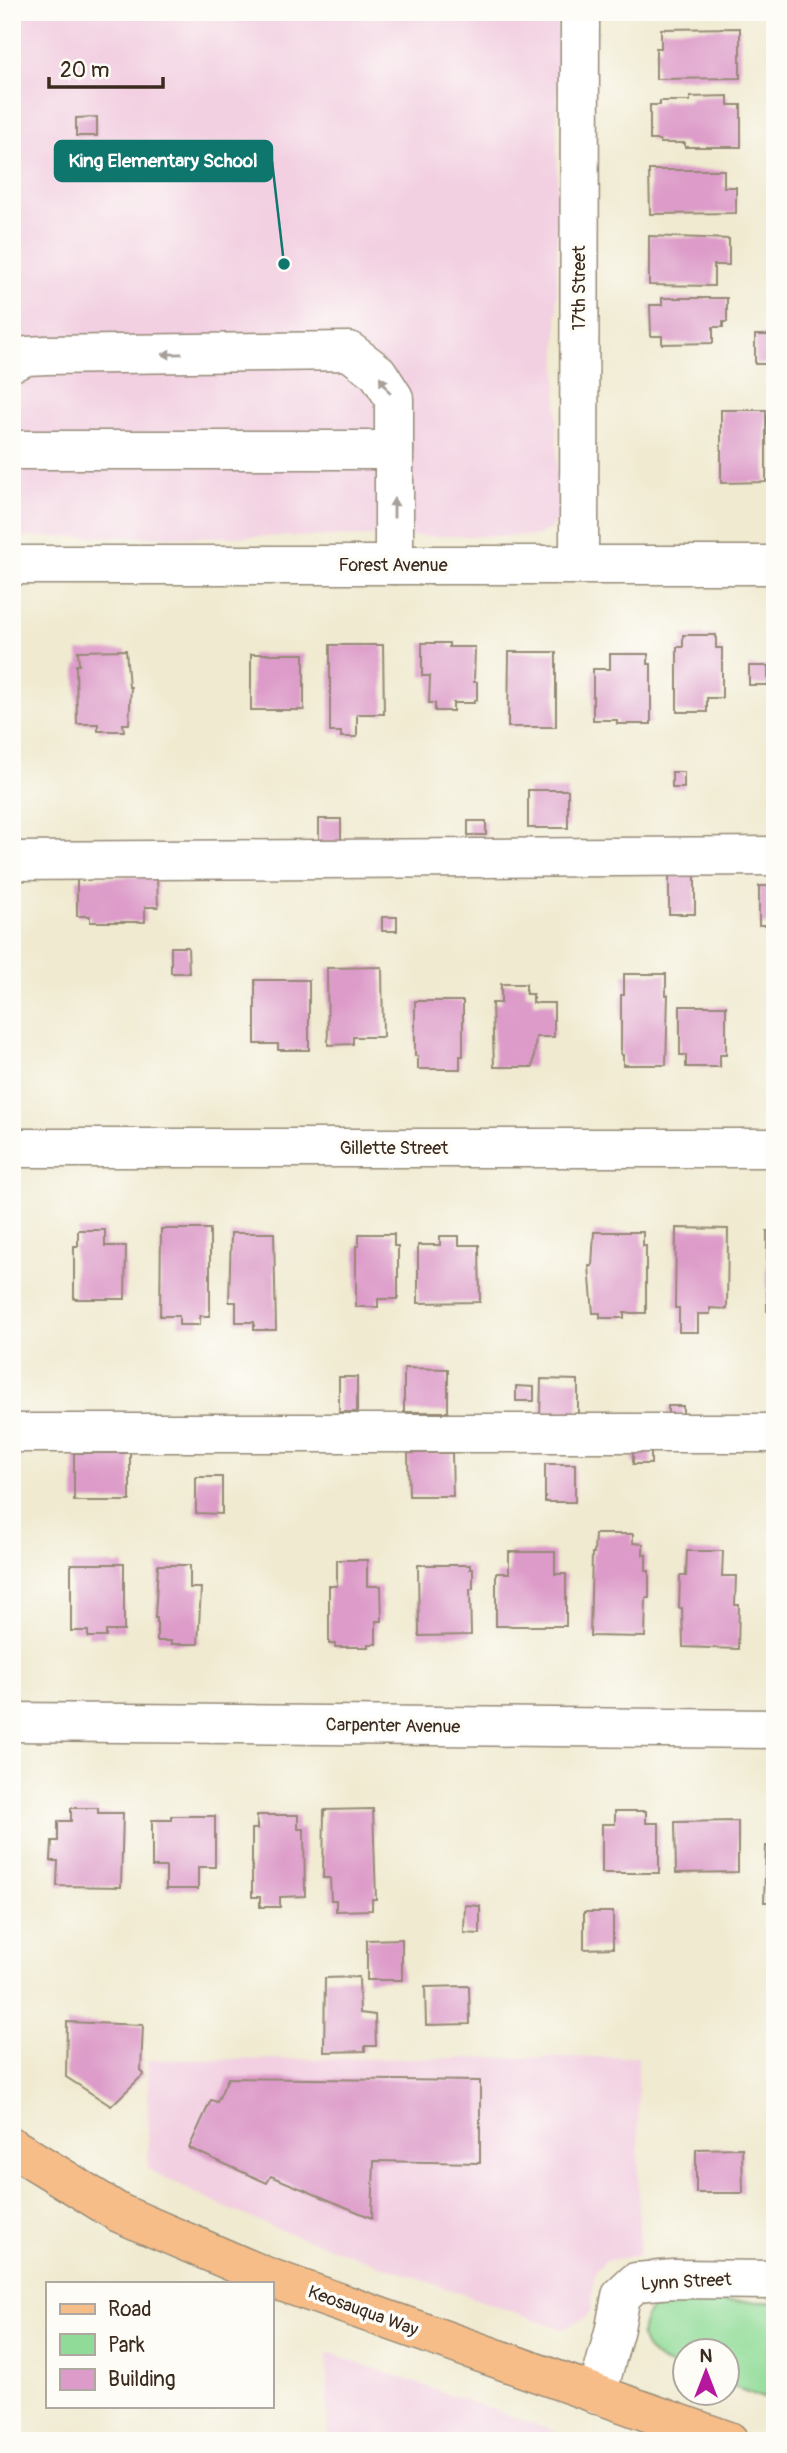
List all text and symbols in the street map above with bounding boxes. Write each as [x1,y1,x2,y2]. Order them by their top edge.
scale bar [49,46,163,90]
text: 20 m [60,57,109,84]
callout: King Elementary School [55,141,272,181]
text: King Elementary School [68,149,258,173]
street label: 17th Street [568,245,591,330]
one-way arrow [161,348,183,359]
one-way arrow [379,375,392,394]
one-way arrow [388,496,400,518]
street label: Forest Avenue [338,554,448,577]
street label: Gillette Street [340,1137,449,1160]
street label: Carpenter Avenue [325,1713,461,1739]
street label: Lynn Street [640,2268,733,2296]
street label: Keosauqua Way [305,2280,422,2342]
legend [46,2282,273,2408]
text: Road [108,2296,152,2323]
text: Park [108,2332,145,2359]
north arrow [672,2338,742,2408]
text: N [700,2344,713,2368]
text: Building [108,2366,175,2393]

